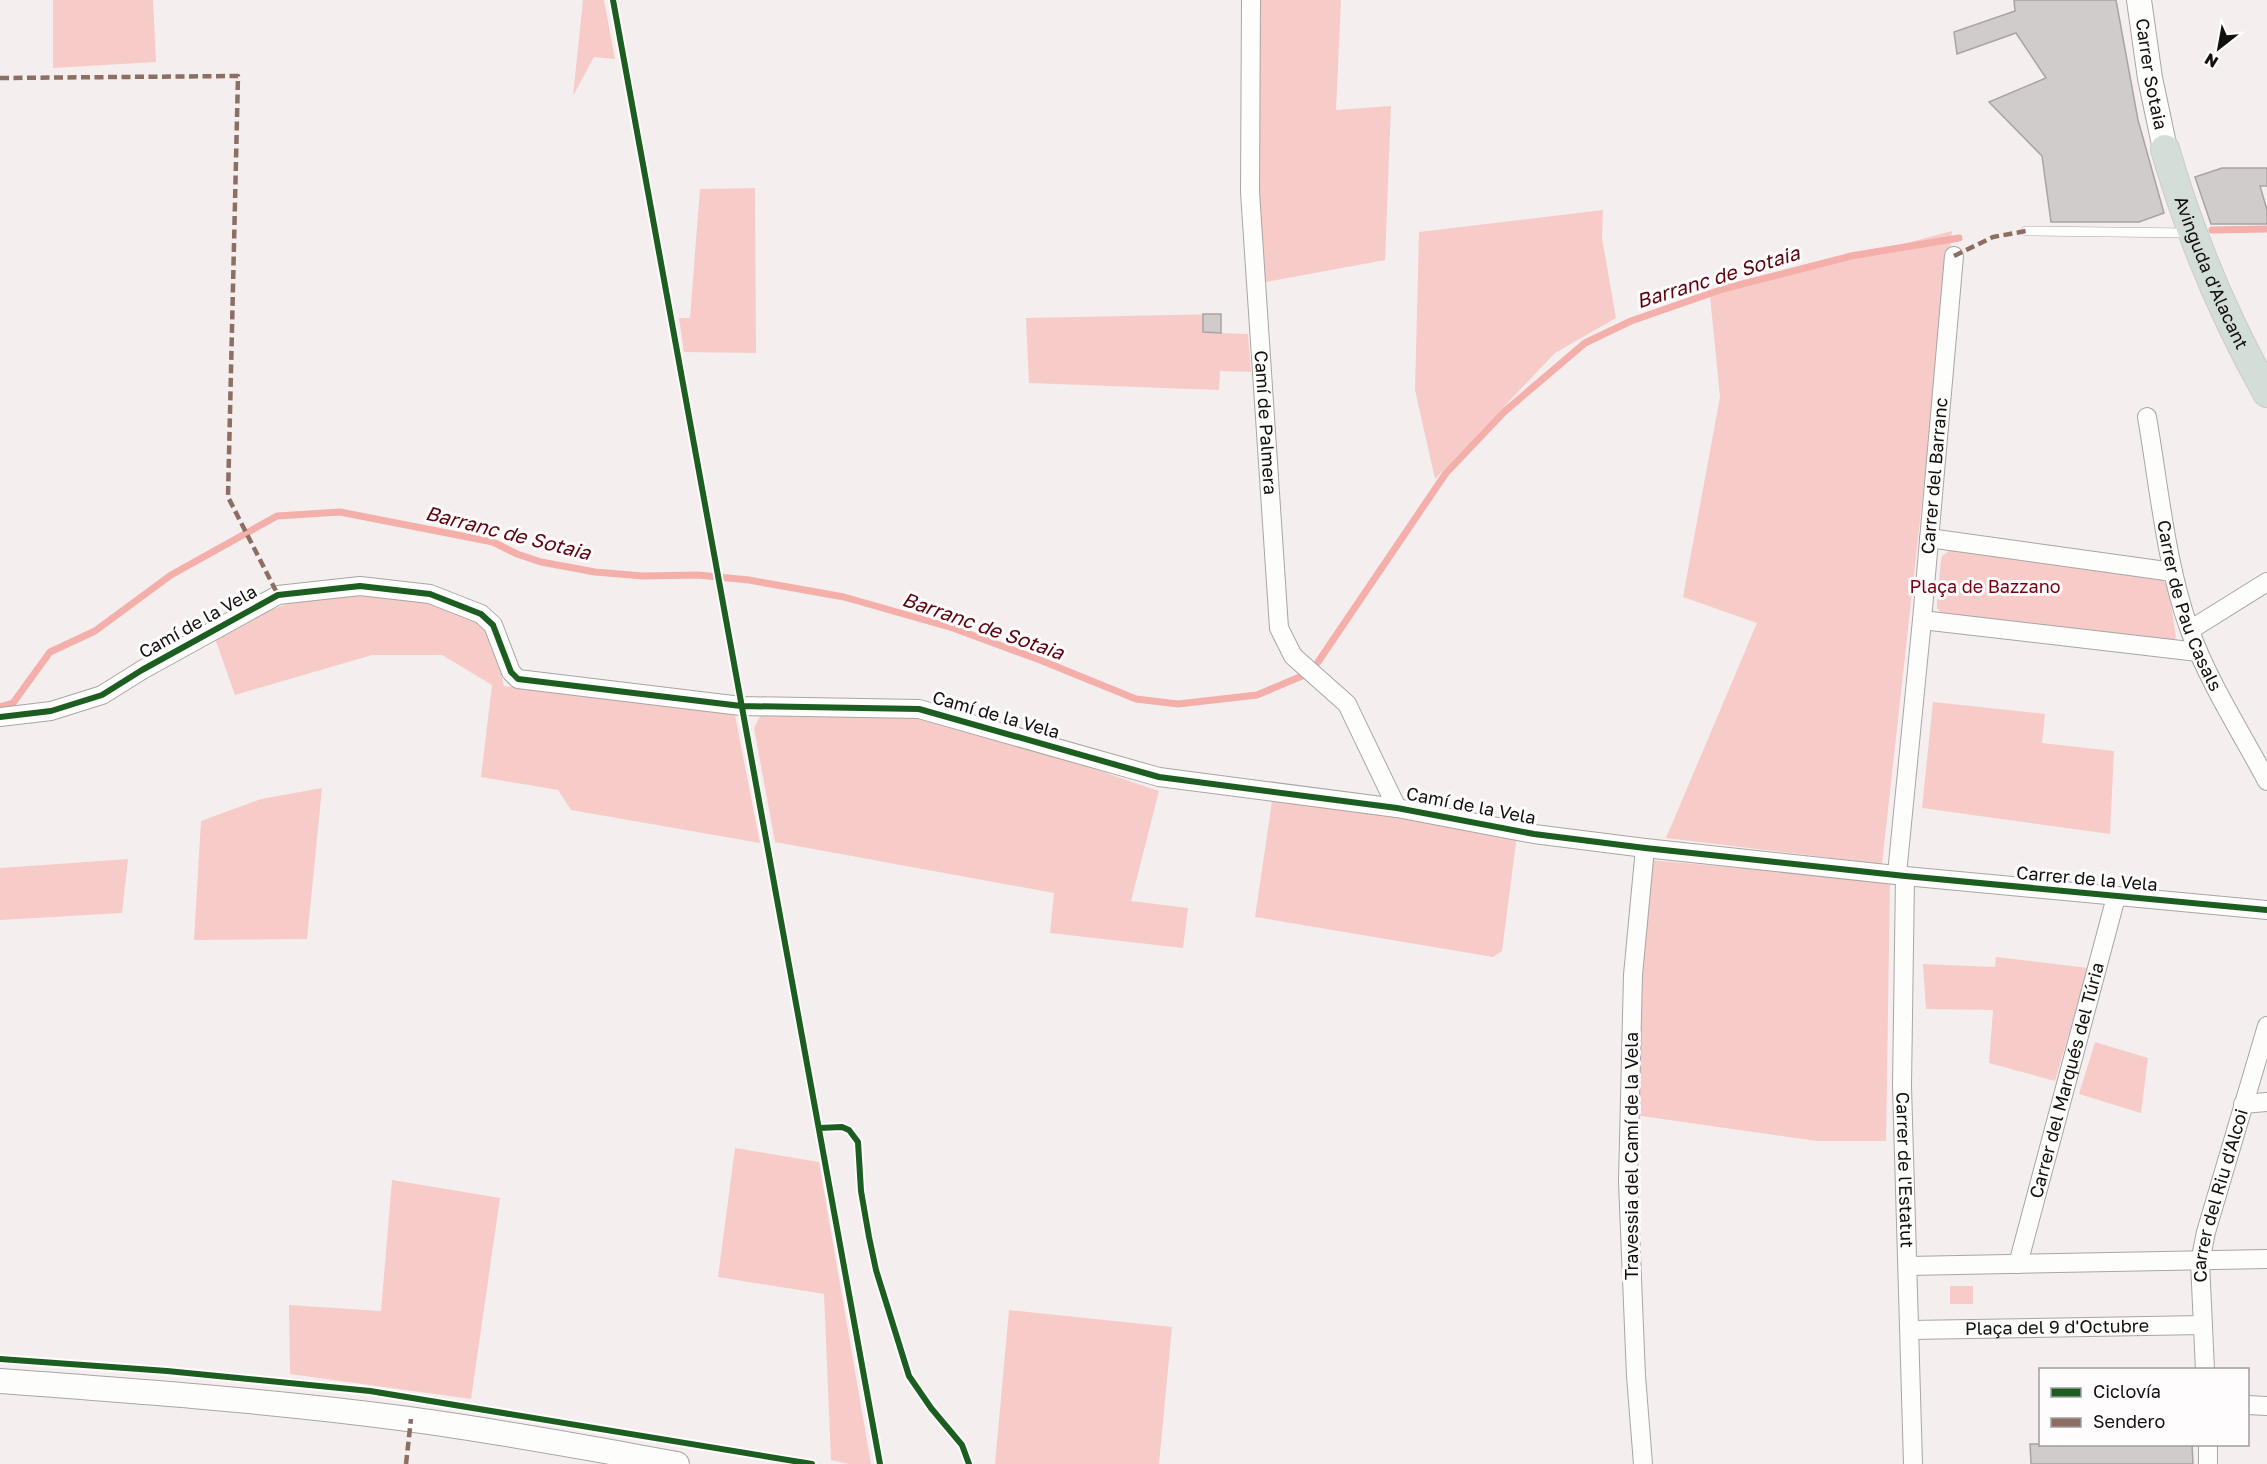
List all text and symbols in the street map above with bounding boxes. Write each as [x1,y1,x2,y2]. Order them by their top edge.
street label: Carrer Sotaia [2132,17,2173,132]
north arrow [2189,18,2249,78]
text: N [2201,49,2222,73]
street label: Avinguda d'Alacant [2170,193,2254,352]
water label: Barranc de Sotaia [1633,240,1803,312]
street label: Camí de Palmera [1251,350,1282,495]
street label: Carrer del Barranc [1916,396,1952,555]
water label: Barranc de Sotaia [423,500,594,564]
street label: Carrer de Pau Casals [2153,518,2227,695]
park label: Plaça de Bazzano [1909,575,2061,597]
street label: Camí de la Vela [135,580,260,663]
water label: Barranc de Sotaia [899,586,1068,664]
street label: Camí de la Vela [930,685,1062,743]
street label: Camí de la Vela [1405,782,1538,828]
street label: Carrer de la Vela [2015,861,2159,895]
street label: Carrer del Marqués del Túria [2024,960,2108,1201]
street label: Travessia del Camí de la Vela [1620,1032,1642,1280]
street label: Carrer de l'Estatut [1892,1091,1919,1248]
street label: Carrer del Riu d'Alcoi [2188,1106,2252,1283]
street label: Plaça del 9 d'Octubre [1965,1314,2149,1339]
legend [2039,1368,2249,1446]
text: Ciclovía [2093,1380,2161,1402]
text: Sendero [2093,1410,2165,1432]

